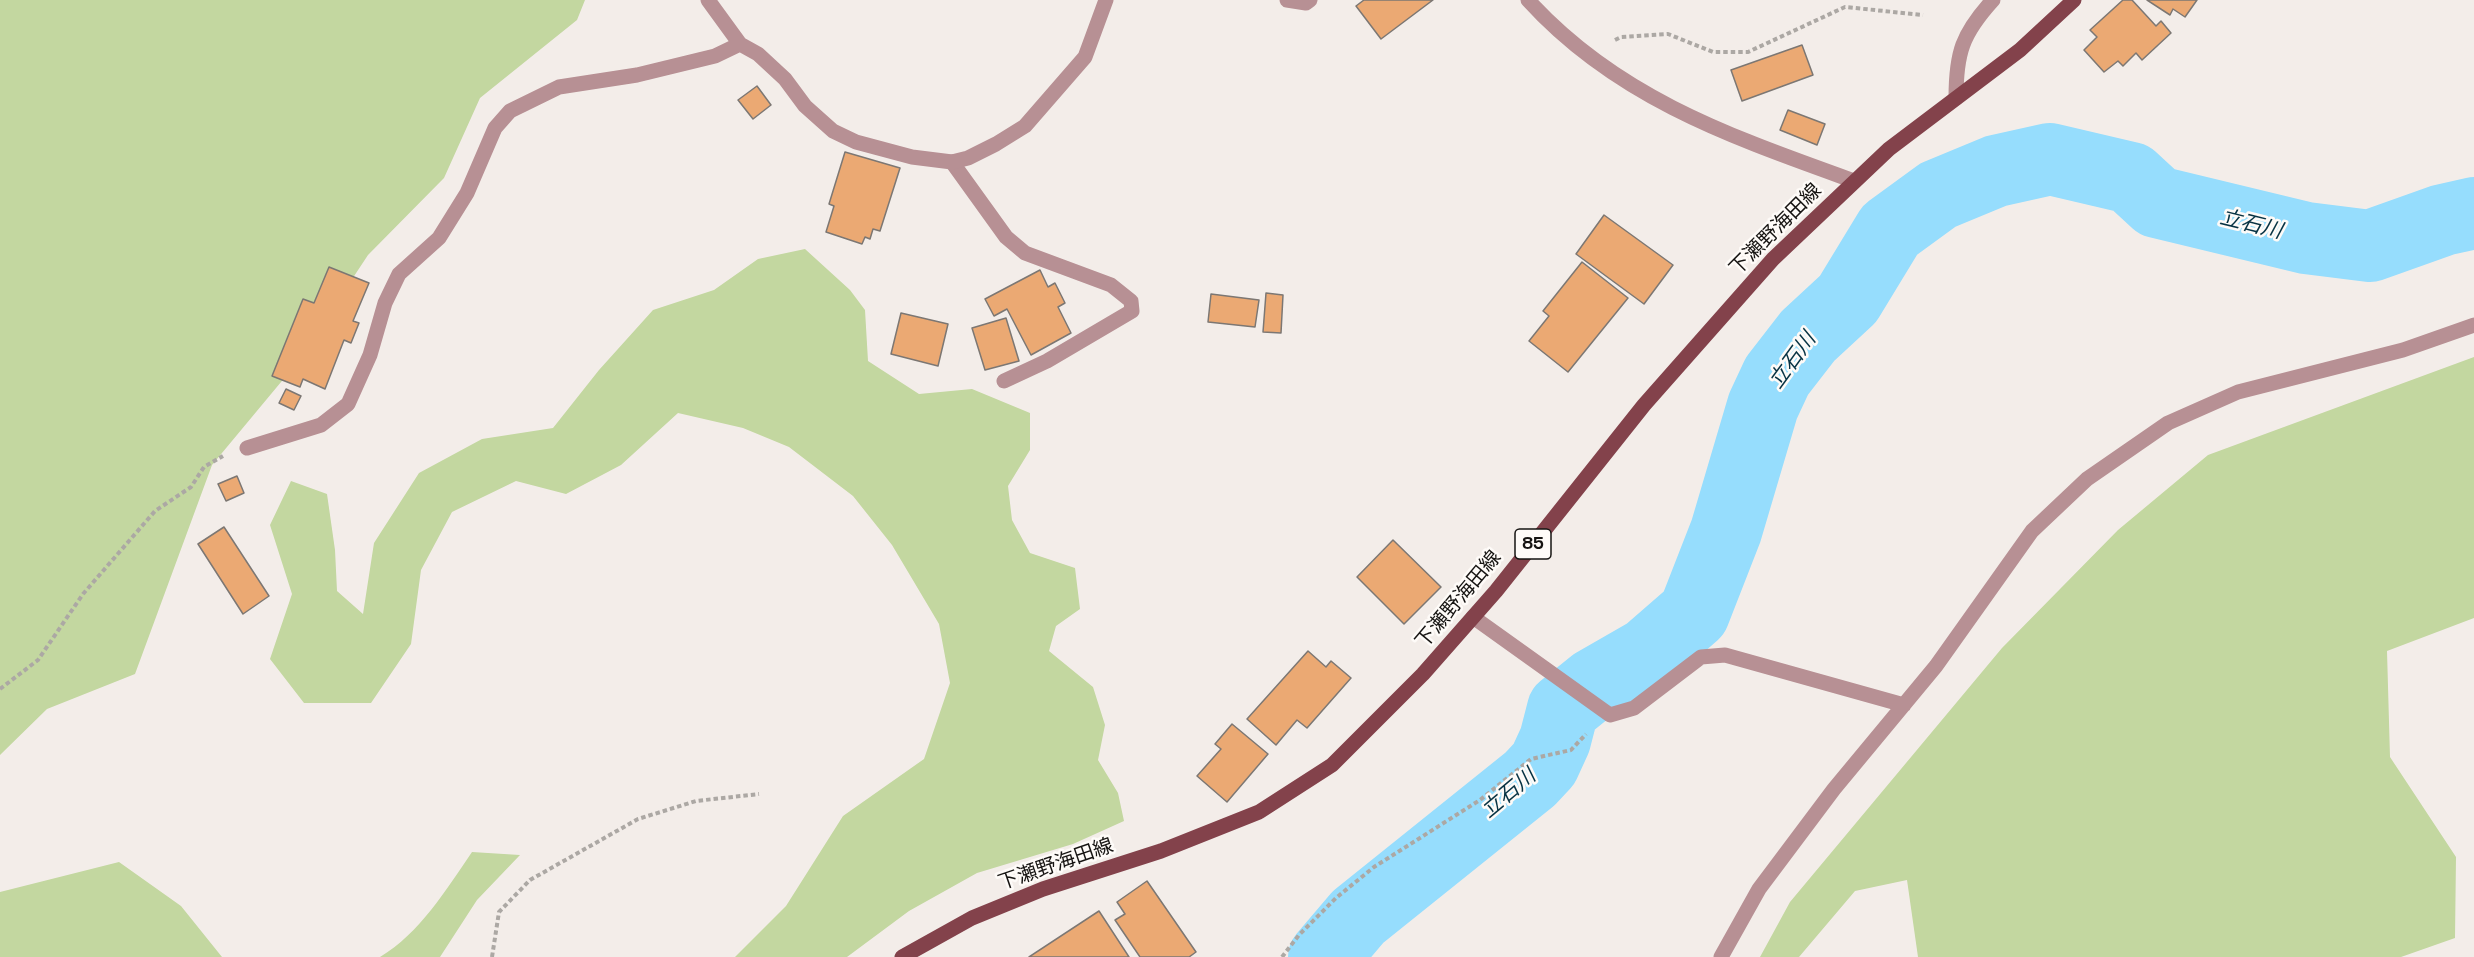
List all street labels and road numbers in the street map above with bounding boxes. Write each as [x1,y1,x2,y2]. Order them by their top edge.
street label: 下瀬野海田線 [1725,179,1827,281]
road number: 85 [1515,529,1551,559]
street label: 下瀬野海田線 [1411,546,1507,654]
street label: 下瀬野海田線 [995,834,1117,896]

